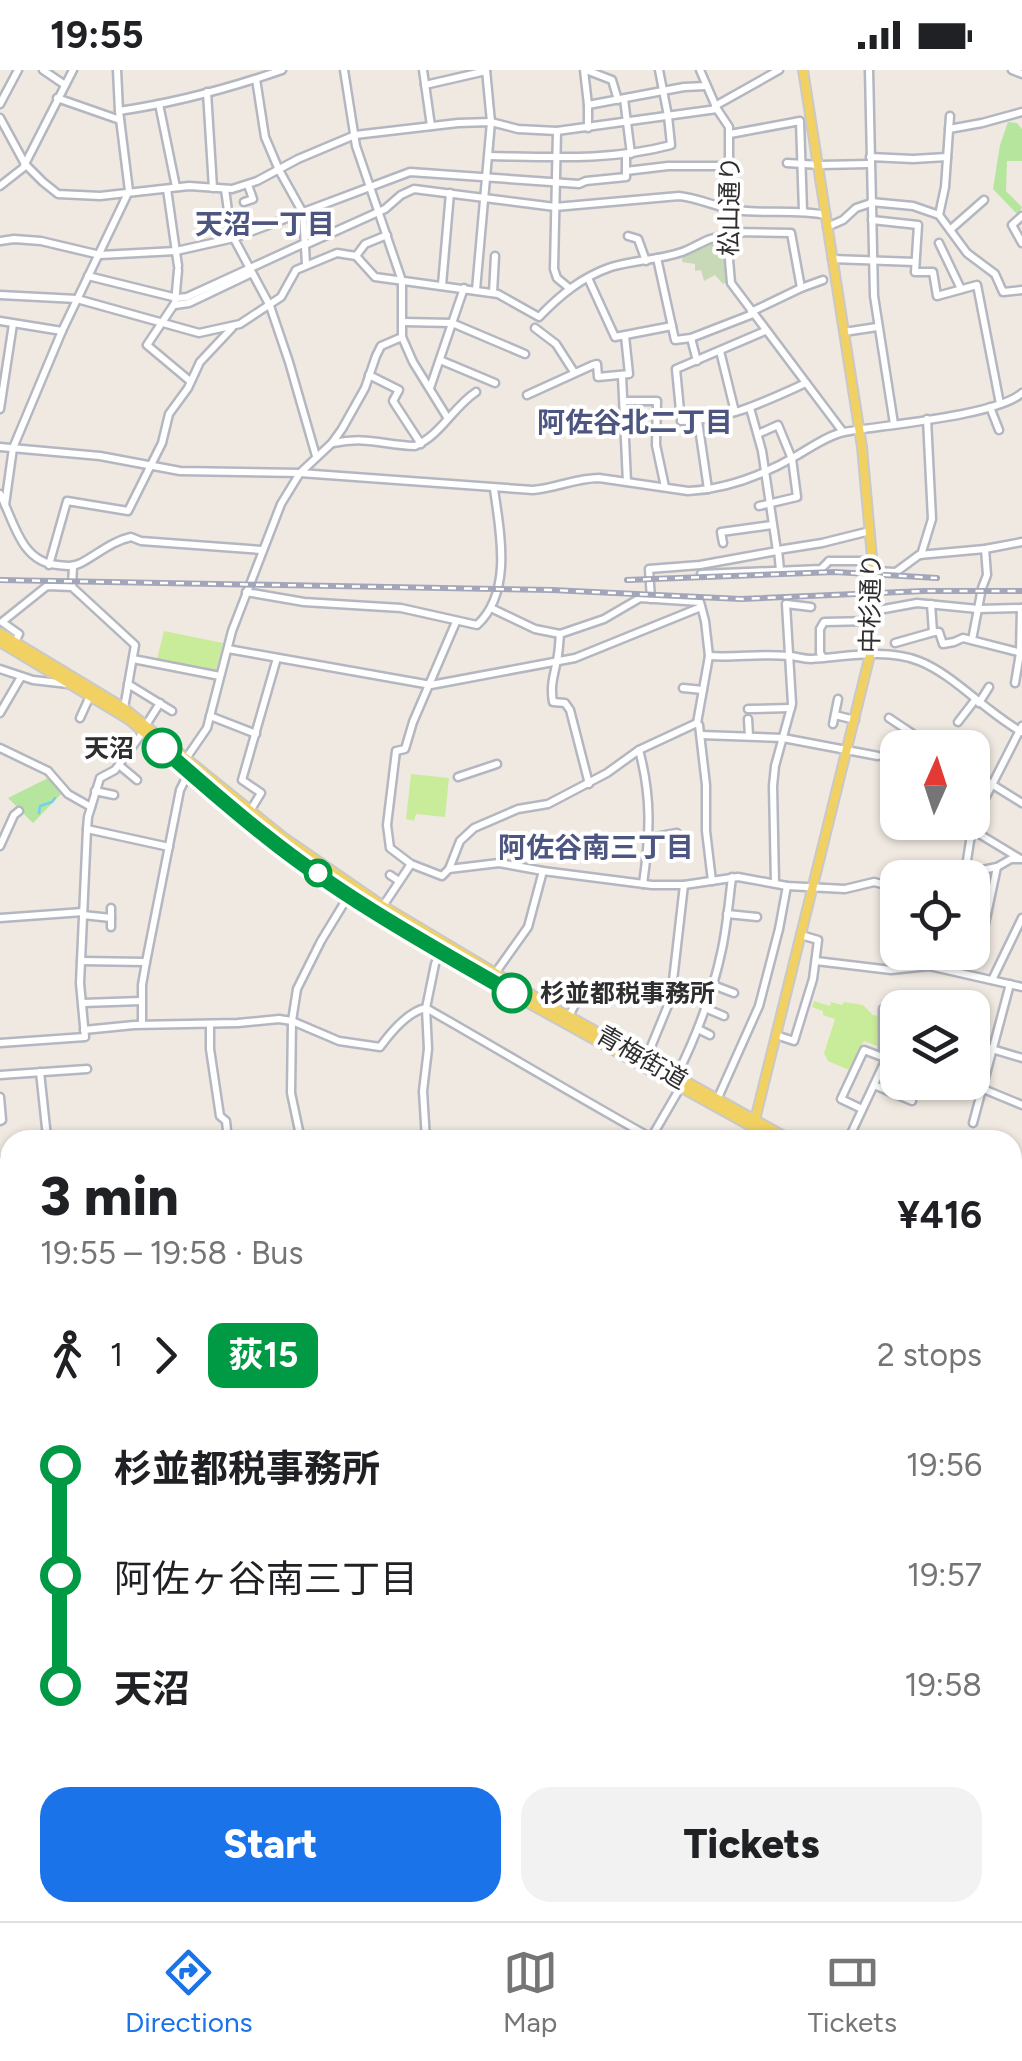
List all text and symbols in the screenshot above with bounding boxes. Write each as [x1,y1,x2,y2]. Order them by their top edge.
text: 19:55 [50,12,144,58]
street label: 松山通り [713,156,745,256]
district label: 天沼一丁目 [195,207,335,241]
district label: 阿佐谷北二丁目 [537,405,733,439]
street label: 中杉通り [854,553,886,653]
marker: 天沼 [143,729,181,767]
north arrow [880,730,990,840]
map controls [880,730,990,1100]
place label: 天沼 [84,733,134,763]
district label: 阿佐谷南三丁目 [498,830,694,864]
unlabelled marker [305,860,331,886]
button: locate [880,860,990,970]
marker: 杉並都税事務所 [493,974,531,1012]
place label: 杉並都税事務所 [540,978,715,1008]
button: layers [880,990,990,1100]
street label: 青梅街道 [591,1019,693,1095]
text: 3 min [40,1163,179,1229]
text: ¥416 [897,1192,982,1238]
text: 19:55 – 19:58 · Bus [40,1234,303,1272]
icon: walk [40,1328,95,1383]
icon: forward [138,1328,193,1383]
text: 荻15 [228,1334,298,1376]
text: 1 [110,1336,123,1374]
text: 2 stops [877,1336,982,1374]
text: 杉並都税事務所 [114,1446,380,1492]
text: 19:56 [906,1446,982,1484]
text: 阿佐ヶ谷南三丁目 [114,1556,418,1602]
text: 19:57 [907,1556,982,1594]
text: 天沼 [114,1666,190,1712]
text: 19:58 [905,1666,982,1704]
button: Start [40,1787,501,1902]
button: Tickets [521,1787,982,1902]
tab: Directions [125,1945,253,2039]
tab: Map [503,1945,558,2039]
tab: Tickets [808,1945,897,2039]

